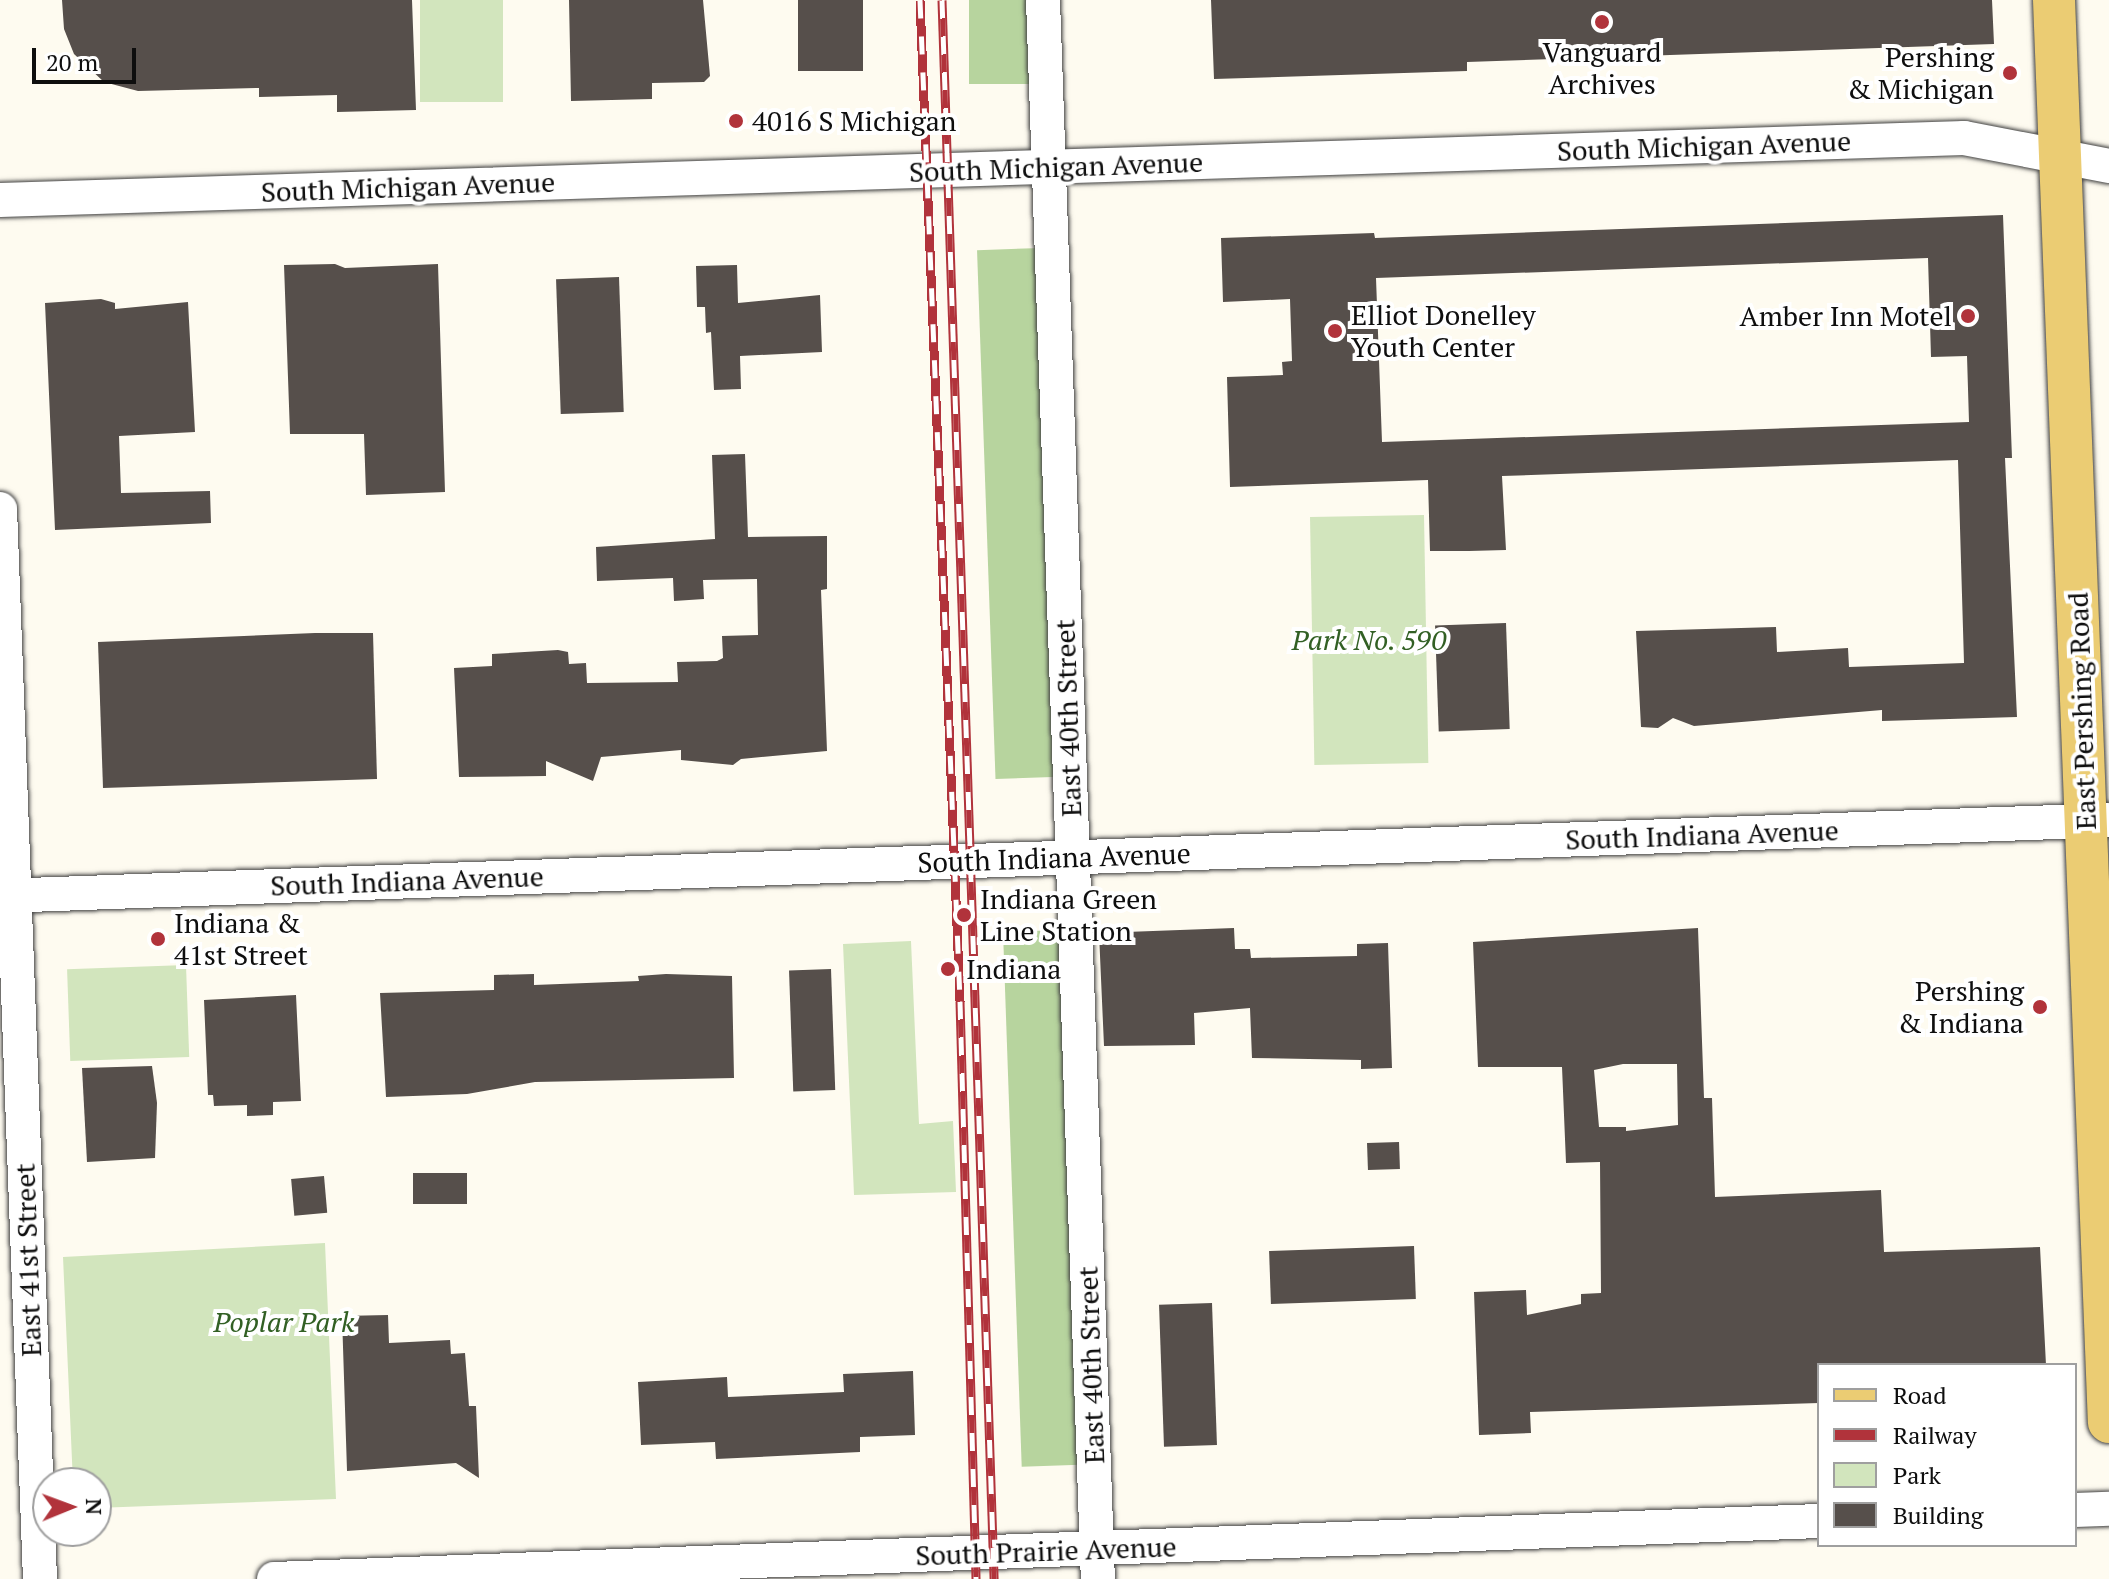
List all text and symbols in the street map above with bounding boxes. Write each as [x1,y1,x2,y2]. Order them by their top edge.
marker: Vanguard Archives [1593,13,1611,31]
scale bar [36,32,140,82]
place label: Vanguard Archives [1543,35,1661,101]
place label: Pershing & Michigan [1847,40,1994,106]
text: 20 m [46,46,98,78]
marker: Pershing & Michigan [2001,64,2019,82]
place label: 4016 S Michigan [752,104,956,138]
marker: 4016 S Michigan [727,112,745,130]
street label: South Michigan Avenue [1556,124,1852,168]
street label: South Michigan Avenue [908,145,1204,189]
street label: South Michigan Avenue [260,165,556,209]
place label: Elliot Donelley Youth Center [1351,298,1536,364]
place label: Amber Inn Motel [1740,299,1952,333]
marker: Amber Inn Motel [1959,307,1977,325]
marker: Elliot Donelley Youth Center [1326,322,1344,340]
street label: East Pershing Road [2061,591,2103,831]
street label: East 40th Street [1048,619,1088,817]
park label: Park No. 590 [1291,623,1447,657]
street label: South Indiana Avenue [1564,813,1840,857]
street label: South Indiana Avenue [916,836,1192,880]
street label: South Indiana Avenue [269,859,545,903]
place label: Indiana Green Line Station [980,882,1157,948]
place label: Indiana & 41st Street [174,906,308,972]
marker: Indiana Green Line Station [955,906,973,924]
marker: Indiana & 41st Street [149,930,167,948]
place label: Indiana [966,952,1061,986]
marker: Indiana [937,958,959,980]
place label: Pershing & Indiana [1897,974,2024,1040]
marker: Pershing & Indiana [2031,998,2049,1016]
street label: East 41st Street [8,1163,48,1357]
street label: East 40th Street [1071,1266,1111,1464]
park label: Poplar Park [213,1305,355,1339]
legend [1817,1363,2077,1547]
text: Road [1893,1379,1947,1411]
text: Railway [1893,1419,1977,1451]
text: Park [1893,1459,1941,1491]
north arrow [32,1467,112,1547]
text: N [80,1498,109,1515]
text: Building [1893,1499,1983,1531]
street label: South Prairie Avenue [915,1530,1177,1572]

